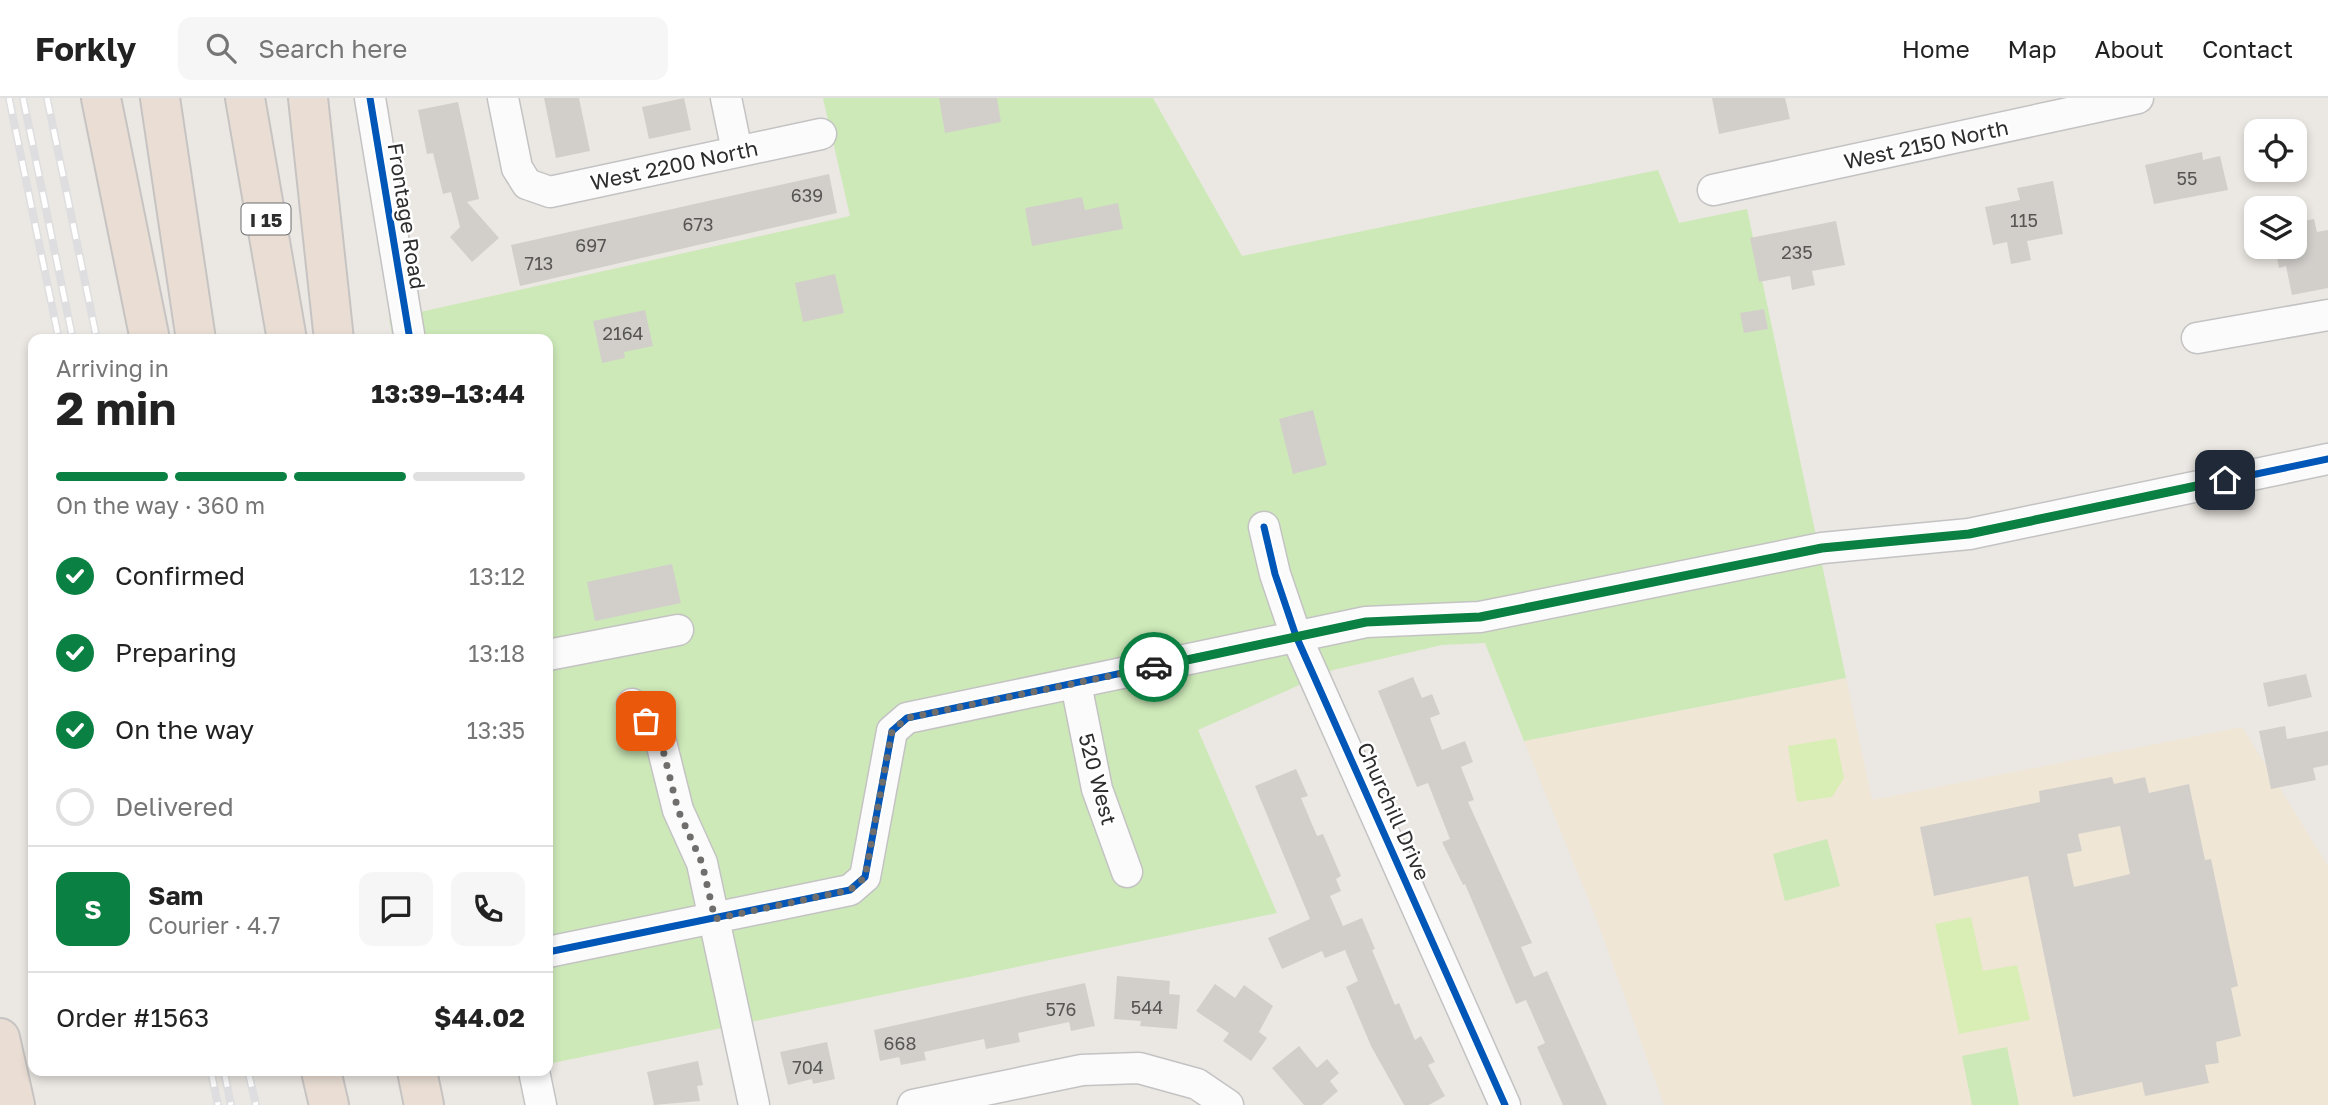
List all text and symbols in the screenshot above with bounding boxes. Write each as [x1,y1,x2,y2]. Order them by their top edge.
search box [178,17,668,80]
text: Forkly [35,29,136,68]
icon: search [202,29,240,67]
text: Search here [258,33,407,64]
text: Home [1902,34,1970,63]
text: Map [2008,34,2057,63]
text: About [2095,34,2164,63]
text: Contact [2202,34,2293,63]
street label: West 2150 North [1841,114,2011,174]
map controls [2244,119,2307,259]
button: locate [2244,119,2307,182]
street label: West 2200 North [588,135,760,195]
street label: Frontage Road [383,141,431,291]
house number: 55 [2177,167,2197,189]
house number: 639 [791,184,823,206]
button: layers [2244,196,2307,259]
road number: I 15 [242,203,290,234]
house number: 115 [2010,209,2038,231]
house number: 673 [683,213,713,235]
house number: 697 [575,234,607,256]
house number: 235 [1781,241,1813,263]
house number: 713 [525,252,553,274]
house number: 2164 [602,322,644,344]
text: Arriving in [56,354,169,382]
text: 13:39–13:44 [371,378,525,409]
text: 2 min [56,380,176,435]
pin [2195,450,2255,510]
icon: home [2206,461,2244,499]
text: On the way · 360 m [56,491,265,519]
icon: check [56,557,94,595]
text: Confirmed [115,560,245,591]
text: 13:12 [469,562,525,590]
courier [1119,632,1189,702]
icon: check [56,634,94,672]
text: Preparing [115,637,237,668]
text: 13:18 [468,639,525,667]
icon: car [1135,648,1173,686]
pin [616,691,676,751]
icon: bag [627,702,665,740]
icon: check [56,711,94,749]
text: On the way [115,714,254,745]
text: 13:35 [467,716,525,744]
street label: 520 West [1073,730,1123,828]
street label: Churchill Drive [1352,738,1436,884]
text: Delivered [115,791,234,822]
button: chat [359,872,433,946]
button: phone [451,872,525,946]
text: Sam [148,880,203,911]
text: S [84,894,102,925]
text: Courier · 4.7 [148,911,280,939]
house number: 544 [1131,996,1163,1018]
house number: 576 [1046,998,1076,1020]
text: Order #1563 [56,1002,209,1033]
text: $44.02 [434,1002,525,1033]
house number: 668 [884,1032,916,1054]
house number: 704 [792,1056,824,1078]

